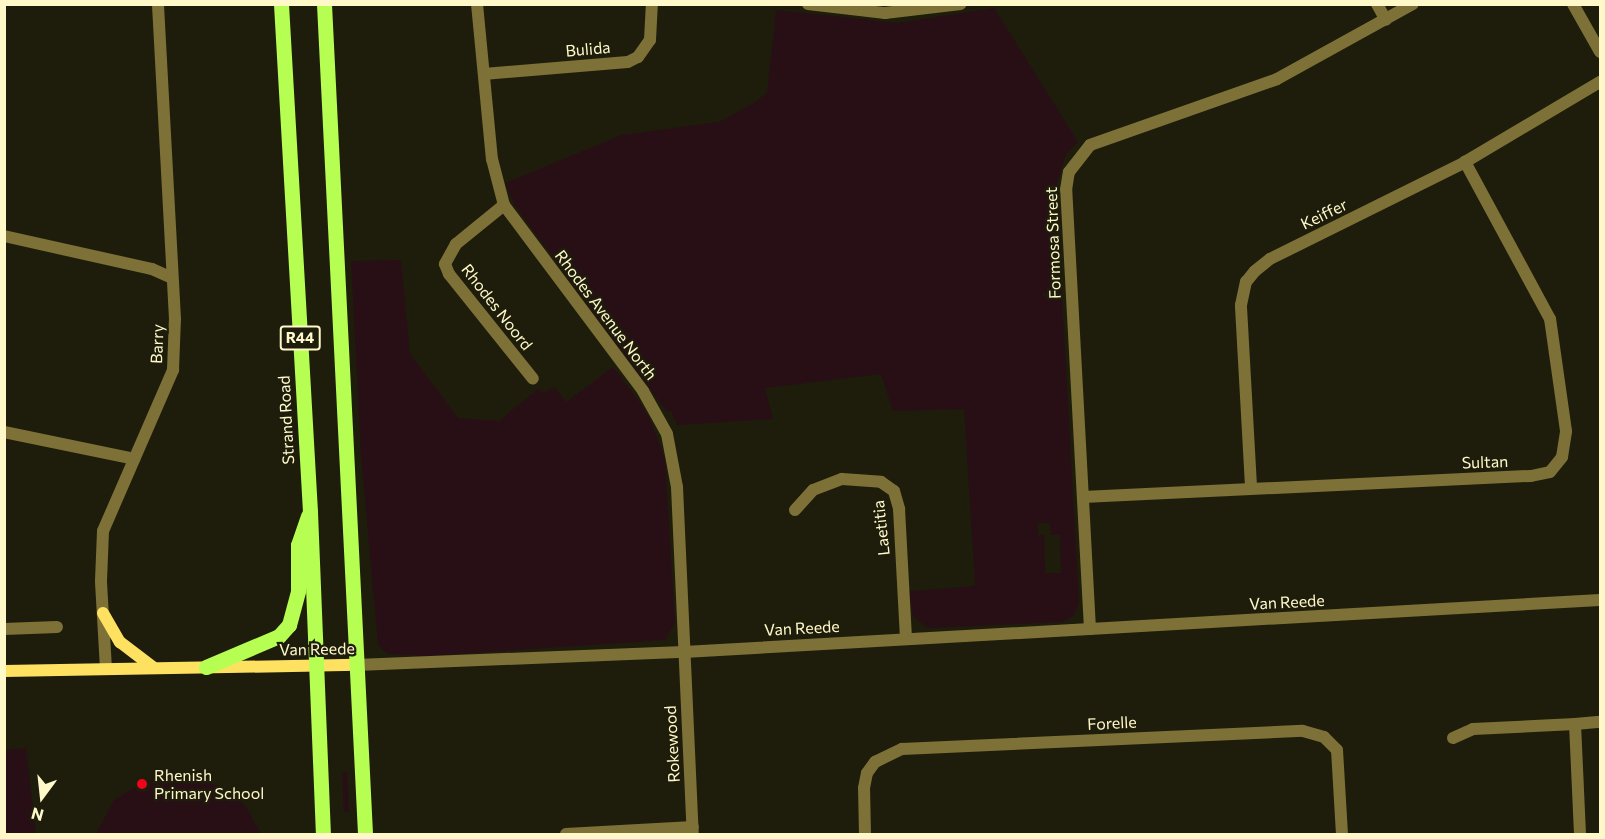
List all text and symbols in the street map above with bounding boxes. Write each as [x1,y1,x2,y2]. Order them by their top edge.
street label: Bulida [565,37,611,61]
street label: Formosa Street [1041,187,1065,299]
street label: Keiffer [1298,195,1350,233]
street label: Rhodes Avenue North [551,246,661,384]
street label: Rhodes Noord [457,260,537,354]
street label: Barry [147,324,167,364]
road number: R44 [279,326,321,350]
street label: Strand Road [274,375,298,465]
street label: Sultan [1461,452,1509,472]
street label: Laetitia [869,499,893,557]
street label: Van Reede [1249,590,1325,614]
street label: Van Reede [764,616,840,640]
street label: Van Reede [279,639,355,659]
street label: Rokewood [660,705,684,783]
street label: Forelle [1087,712,1137,734]
place label: Rhenish Primary School [154,765,264,803]
north arrow [12,767,72,827]
marker: Rhenish Primary School [135,777,149,791]
text: N [29,804,45,826]

